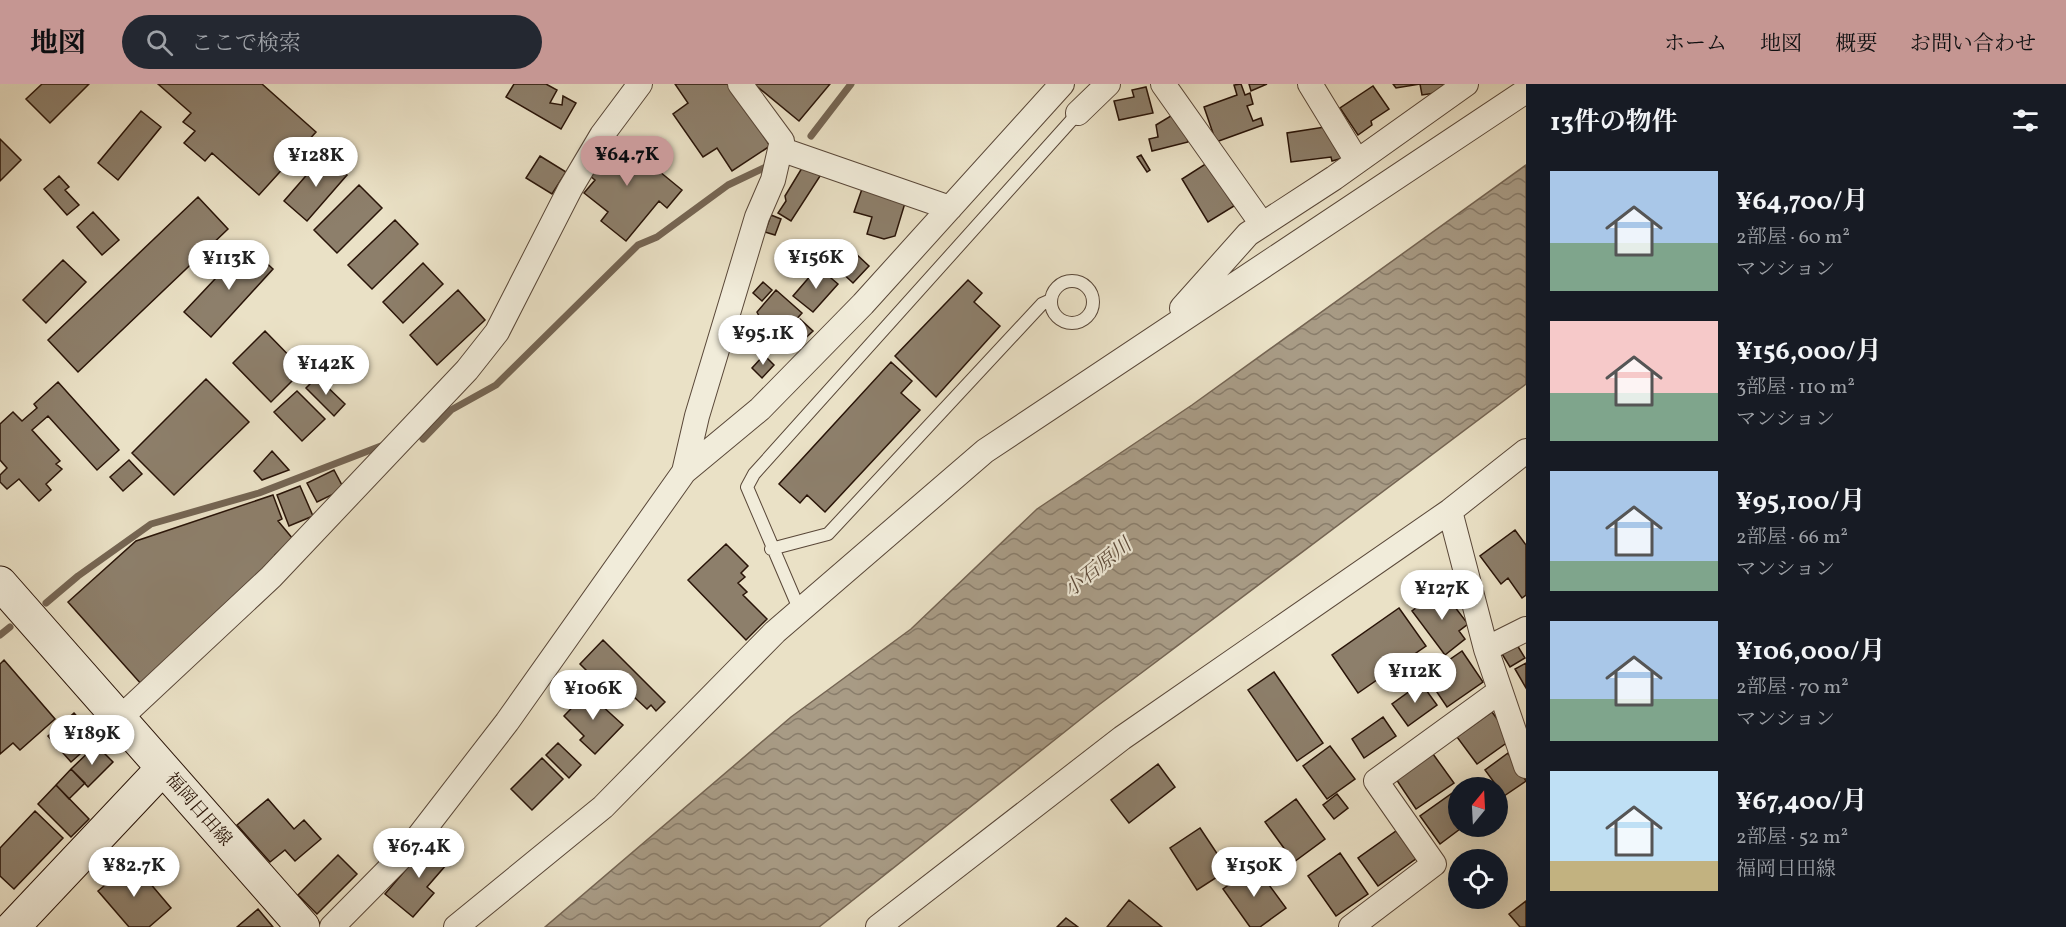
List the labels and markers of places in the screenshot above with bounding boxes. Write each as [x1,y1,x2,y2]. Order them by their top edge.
pin: ¥64.7K [578,136,676,187]
pin: ¥128K [274,137,358,188]
pin: ¥156K [774,239,858,290]
pin: ¥113K [187,240,271,291]
pin: ¥95.1K [714,315,812,366]
pin: ¥142K [284,345,368,396]
pin: ¥127K [1400,570,1484,621]
pin: ¥112K [1373,653,1457,704]
pin: ¥106K [551,670,635,721]
pin: ¥189K [50,715,134,766]
pin: ¥67.4K [370,828,468,879]
pin: ¥82.7K [85,847,183,898]
pin: ¥150K [1212,847,1296,898]

